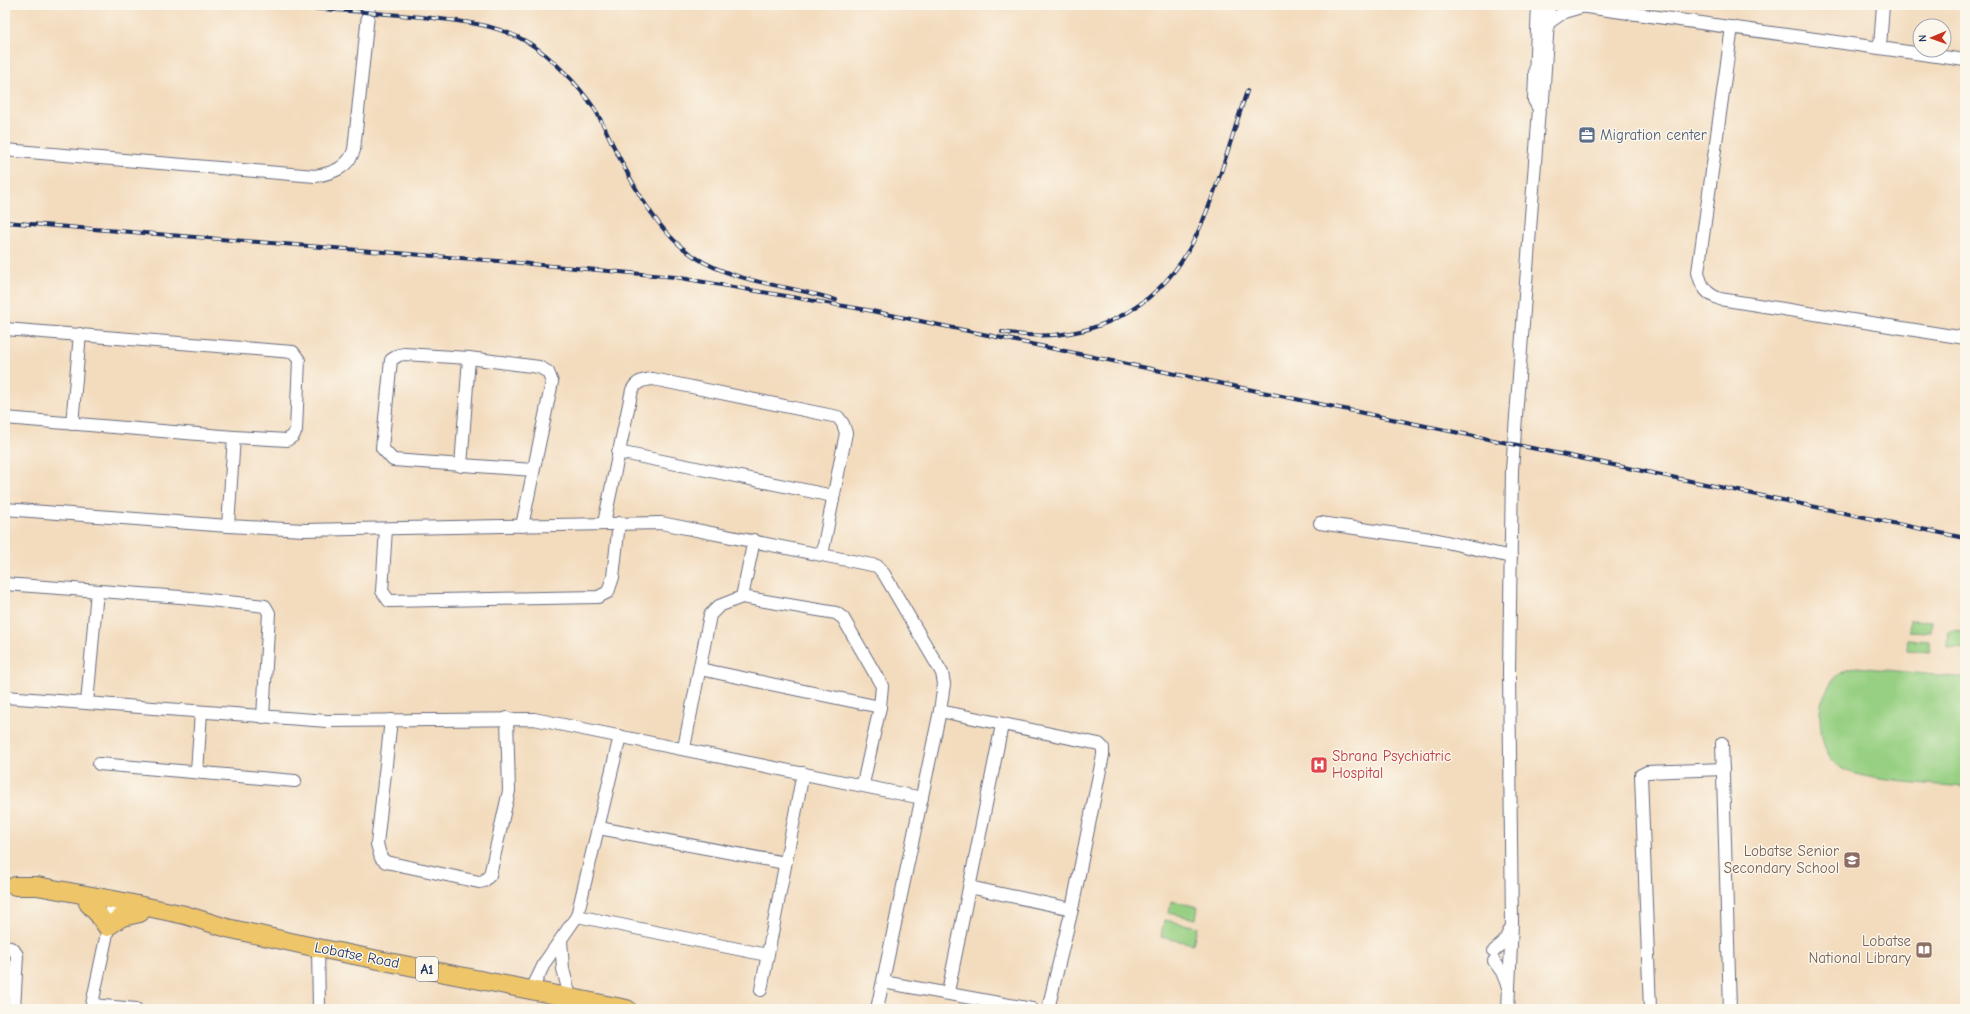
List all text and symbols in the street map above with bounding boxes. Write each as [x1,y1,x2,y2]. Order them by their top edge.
north arrow [1912,18,1952,58]
text: N [1916,35,1929,42]
office icon: Migration center [1577,125,1597,145]
place label: Migration center [1600,126,1707,144]
place label: Sbrana Psychiatric Hospital [1332,747,1451,782]
hospital icon: Sbrana Psychiatric Hospital [1309,755,1329,775]
place label: Lobatse Senior Secondary School [1724,842,1839,877]
school or university icon: Lobatse Senior Secondary School [1842,850,1862,870]
place label: Lobatse National Library [1808,932,1911,967]
street label: Lobatse Road [313,938,401,972]
library icon: Lobatse National Library [1914,940,1934,960]
road number: A1 [416,957,438,981]

